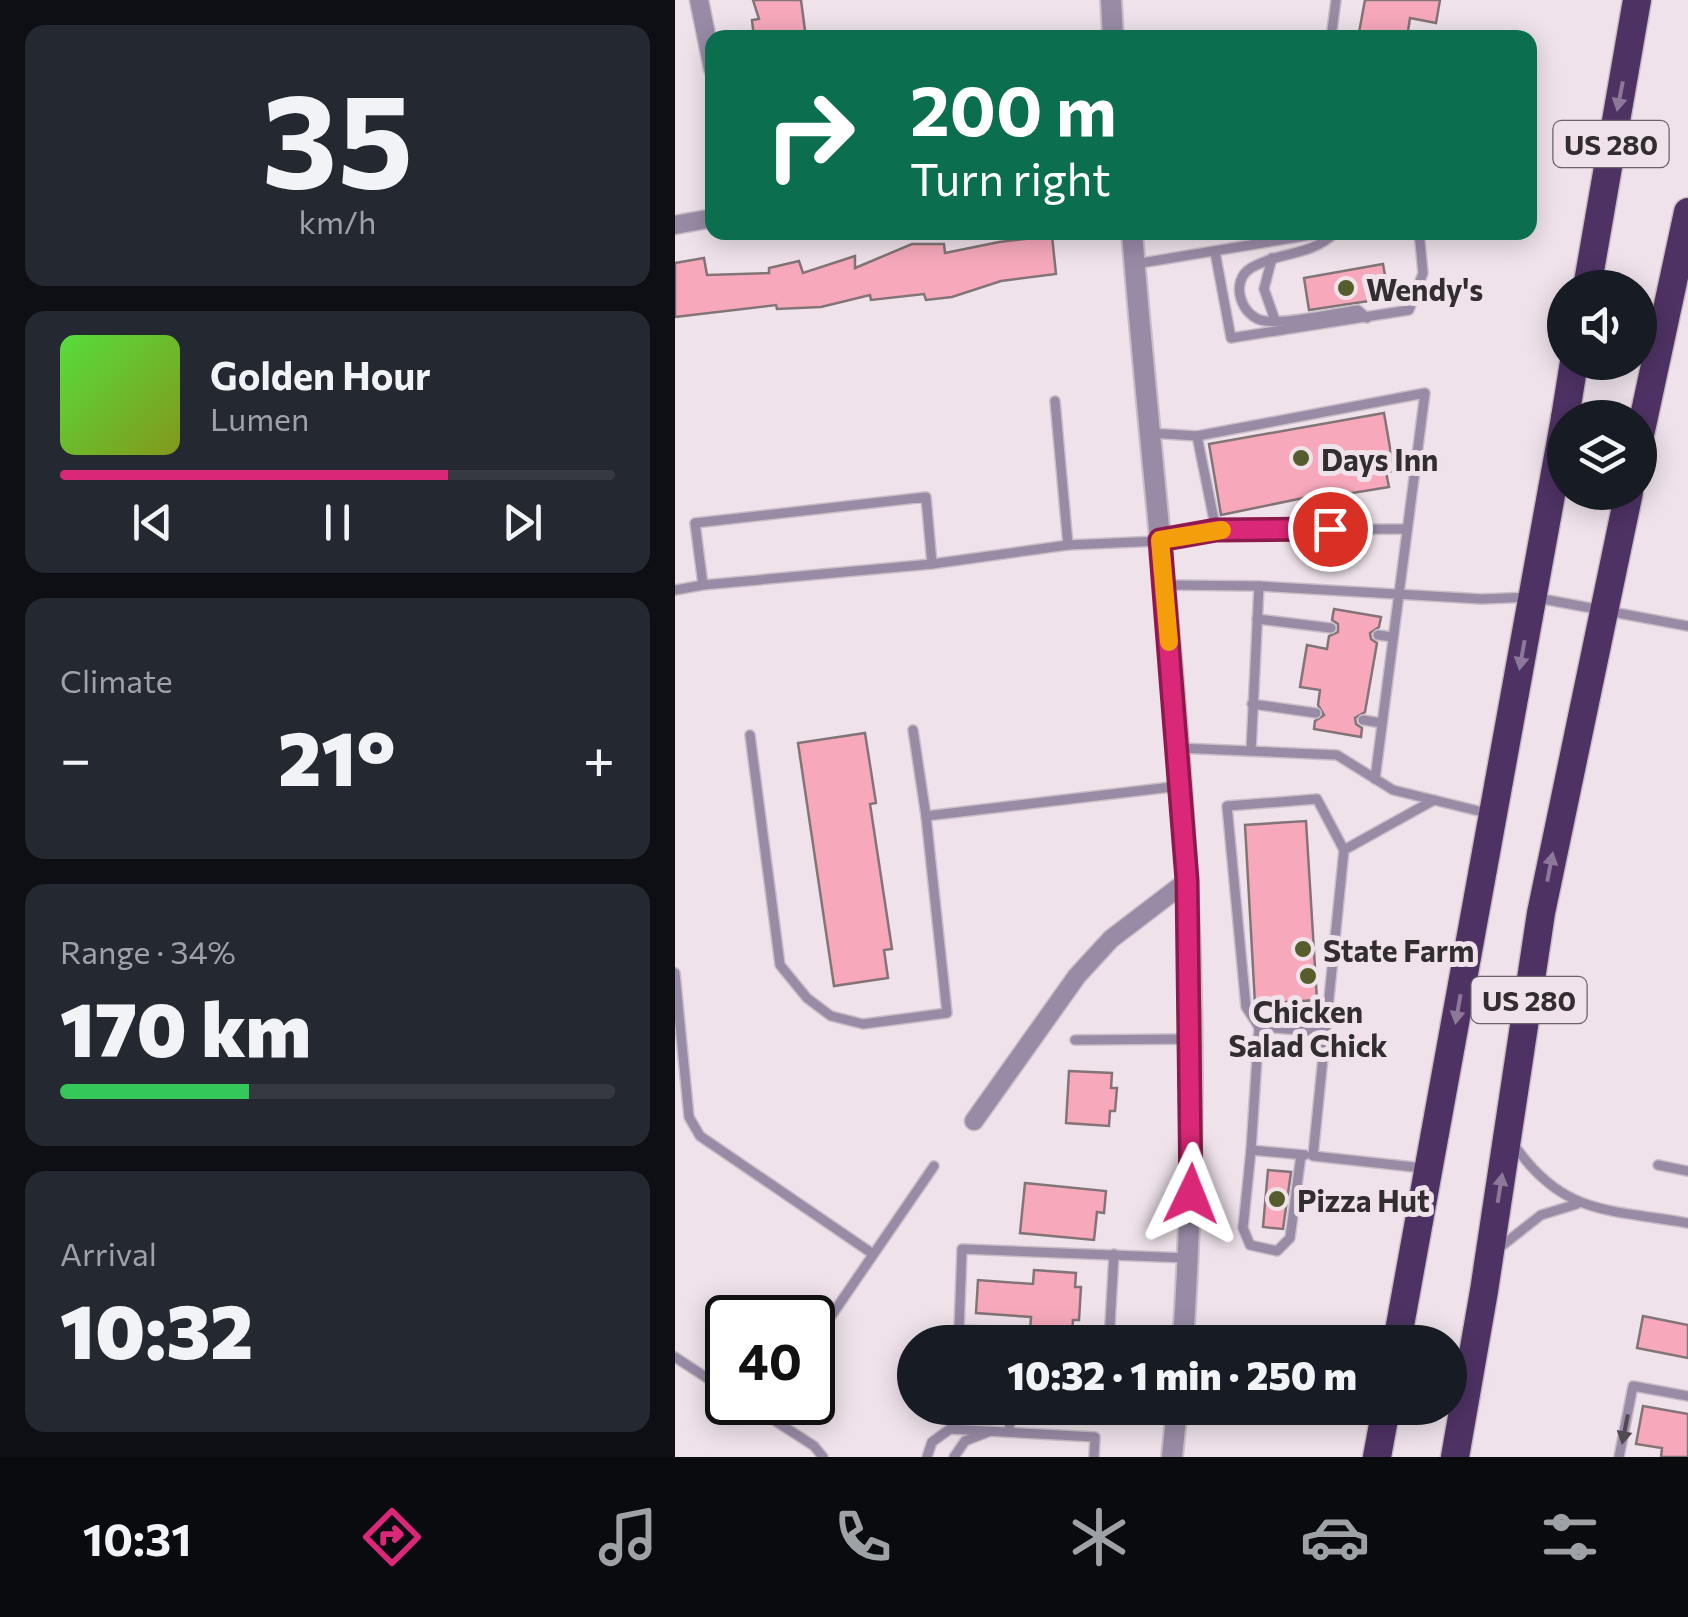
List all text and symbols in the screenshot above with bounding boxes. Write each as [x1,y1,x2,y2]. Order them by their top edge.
text: 35 [262,56,413,215]
text: 200 m [910,65,1117,150]
icon: right [745,70,875,200]
one-way arrow [1611,81,1627,112]
road number: US 280 [1553,121,1669,167]
text: Turn right [910,150,1111,205]
text: km/h [299,201,376,241]
place label: Wendy's [1366,270,1483,307]
map controls [1547,270,1657,510]
button: sound [1547,270,1657,380]
marker: Wendy's [1335,277,1357,299]
text: Golden Hour [210,351,431,398]
text: Lumen [210,398,309,438]
button: layers [1547,400,1657,510]
place label: Days Inn [1321,440,1438,477]
marker: Days Inn [1290,447,1312,469]
pin [1288,487,1373,572]
icon: previous [125,495,180,550]
icon: pause [310,495,365,550]
icon: next [495,495,550,550]
icon: arrive [1303,502,1358,557]
one-way arrow [1514,640,1529,671]
text: Climate [60,660,173,700]
text: 21° [278,710,396,801]
text: − [60,723,91,790]
text: + [583,723,615,790]
one-way arrow [1542,851,1558,882]
text: Range · 34% [60,931,236,971]
place label: State Farm [1323,931,1474,968]
marker: State Farm [1292,938,1314,960]
marker: Chicken Salad Chick [1297,965,1319,987]
road number: US 280 [1471,977,1587,1023]
text: 170 km [60,981,311,1072]
place label: Chicken Salad Chick [1228,992,1388,1063]
one-way arrow [1450,994,1465,1026]
position arrow [1139,1142,1243,1246]
one-way arrow [1493,1172,1508,1204]
place label: Pizza Hut [1297,1181,1430,1218]
marker: Pizza Hut [1266,1188,1288,1210]
text: Arrival [60,1233,157,1273]
text: 10:32 [60,1283,253,1374]
speed limit sign: 40 [705,1295,835,1425]
text: 10:32 · 1 min · 250 m [1007,1351,1357,1398]
one-way arrow [1617,1414,1632,1445]
icon: directions [357,1502,427,1572]
icon: music [593,1502,663,1572]
icon: phone [828,1502,898,1572]
icon: climate [1064,1502,1134,1572]
icon: car [1300,1502,1370,1572]
icon: filters [1535,1502,1605,1572]
text: 10:31 [83,1510,192,1565]

